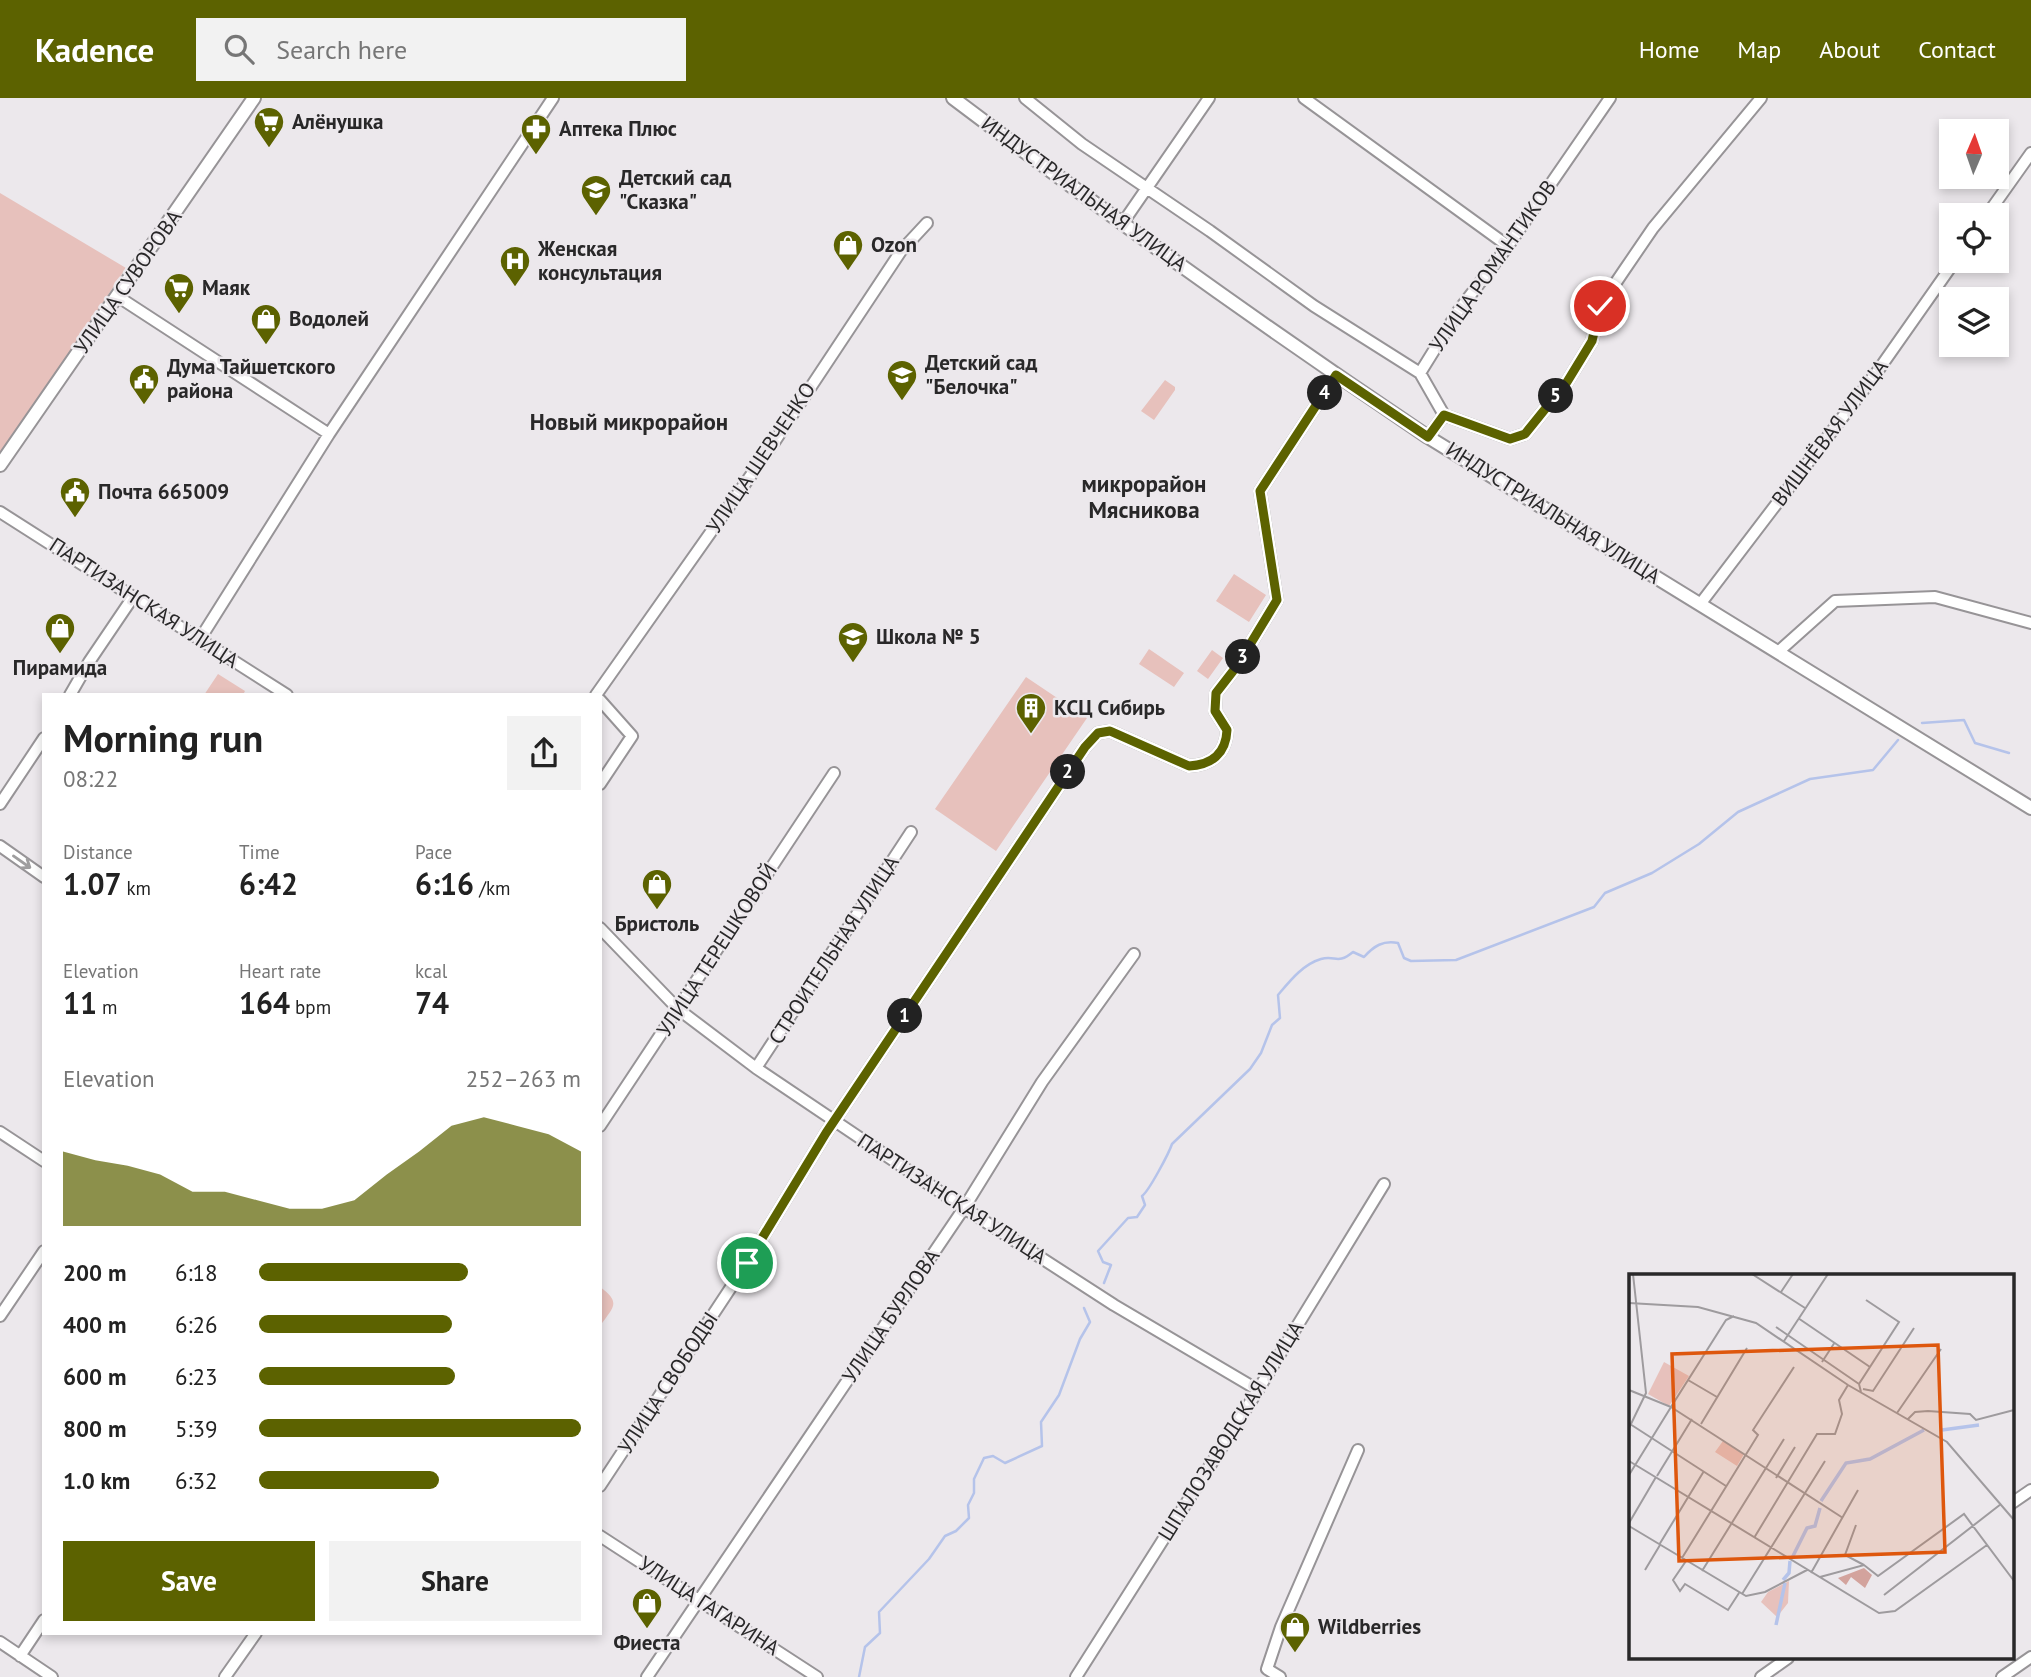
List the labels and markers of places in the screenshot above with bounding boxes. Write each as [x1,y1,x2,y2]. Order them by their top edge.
supermarket icon: Алёнушка [252,105,286,149]
place label: Алёнушка [292,108,383,135]
pharmacy icon: Аптека Плюс [519,112,553,156]
place label: Аптека Плюс [559,115,677,142]
place label: Детский сад "Сказка" [619,164,732,215]
school or university icon: Детский сад "Сказка" [579,173,613,217]
shop icon: Ozon [831,228,865,272]
place label: Ozon [871,231,917,258]
place label: Женская консультация [537,235,662,286]
hospital icon: Женская консультация [498,244,532,288]
supermarket icon: Маяк [162,271,196,315]
place label: Маяк [202,274,251,301]
pin [1570,276,1630,336]
shop icon: Водолей [249,302,283,346]
place label: Водолей [289,305,369,332]
place label: Детский сад "Белочка" [925,349,1038,400]
place label: Дума Тайшетского района [167,353,336,404]
school or university icon: Детский сад "Белочка" [885,358,919,402]
public building icon: Дума Тайшетского района [127,362,161,406]
pin: 4 [1308,376,1342,410]
pin: 5 [1538,378,1574,414]
public building icon: Почта 665009 [58,475,92,519]
place label: Почта 665009 [98,478,229,505]
shop icon: Пирамида [43,611,77,655]
school or university icon: Школа № 5 [836,620,870,664]
place label: Школа № 5 [876,623,981,650]
pin: 3 [1226,640,1260,674]
place label: Пирамида [13,654,107,681]
building icon: КСЦ Сибирь [1014,691,1048,735]
place label: КСЦ Сибирь [1054,694,1165,721]
pin: 2 [1050,754,1086,790]
shop icon: Бристоль [640,867,674,911]
place label: Бристоль [615,910,699,937]
pin: 1 [888,998,922,1034]
pin [717,1233,777,1293]
shop icon: Фиеста [630,1586,664,1630]
shop icon: Wildberries [1278,1610,1312,1654]
place label: Wildberries [1318,1613,1421,1640]
place label: Фиеста [613,1629,681,1656]

